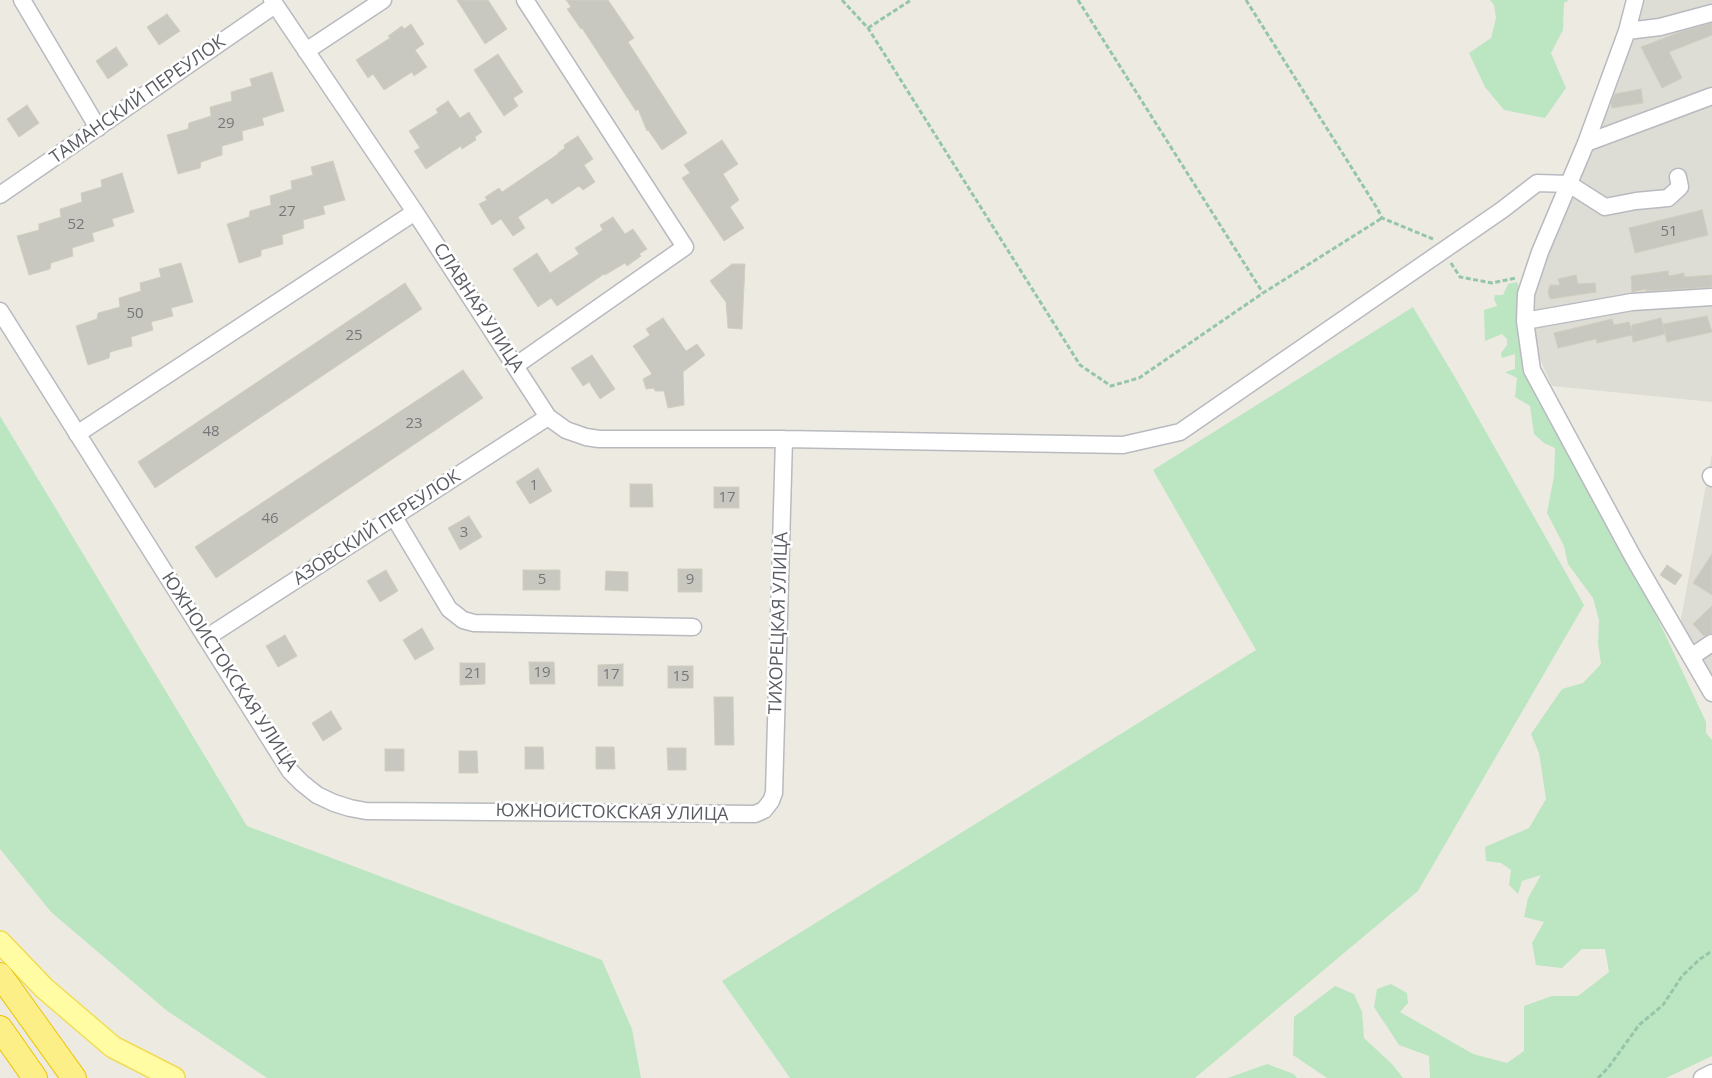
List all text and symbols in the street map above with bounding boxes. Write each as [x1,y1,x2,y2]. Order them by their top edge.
street label: ТАМАНСКИЙ ПЕРЕУЛОК [46,31,230,169]
house number: 29 [217,115,235,133]
house number: 27 [278,203,296,221]
house number: 52 [67,216,85,234]
house number: 51 [1660,223,1678,241]
street label: СЛАВНАЯ УЛИЦА [428,239,528,377]
house number: 50 [126,305,144,323]
house number: 25 [345,327,363,345]
house number: 23 [405,415,423,433]
house number: 48 [202,423,220,441]
street label: АЗОВСКИЙ ПЕРЕУЛОК [290,466,464,590]
house number: 1 [530,477,538,495]
house number: 17 [718,489,736,507]
house number: 46 [261,510,279,528]
house number: 3 [460,524,468,542]
street label: ТИХОРЕЦКАЯ УЛИЦА [765,531,793,715]
street label: ЮЖНОИСТОКСКАЯ УЛИЦА [156,568,302,776]
house number: 5 [538,571,546,589]
house number: 9 [686,571,694,589]
house number: 19 [533,664,551,682]
house number: 21 [464,665,482,683]
house number: 17 [602,666,620,684]
house number: 15 [672,668,690,686]
street label: ЮЖНОИСТОКСКАЯ УЛИЦА [495,800,729,826]

